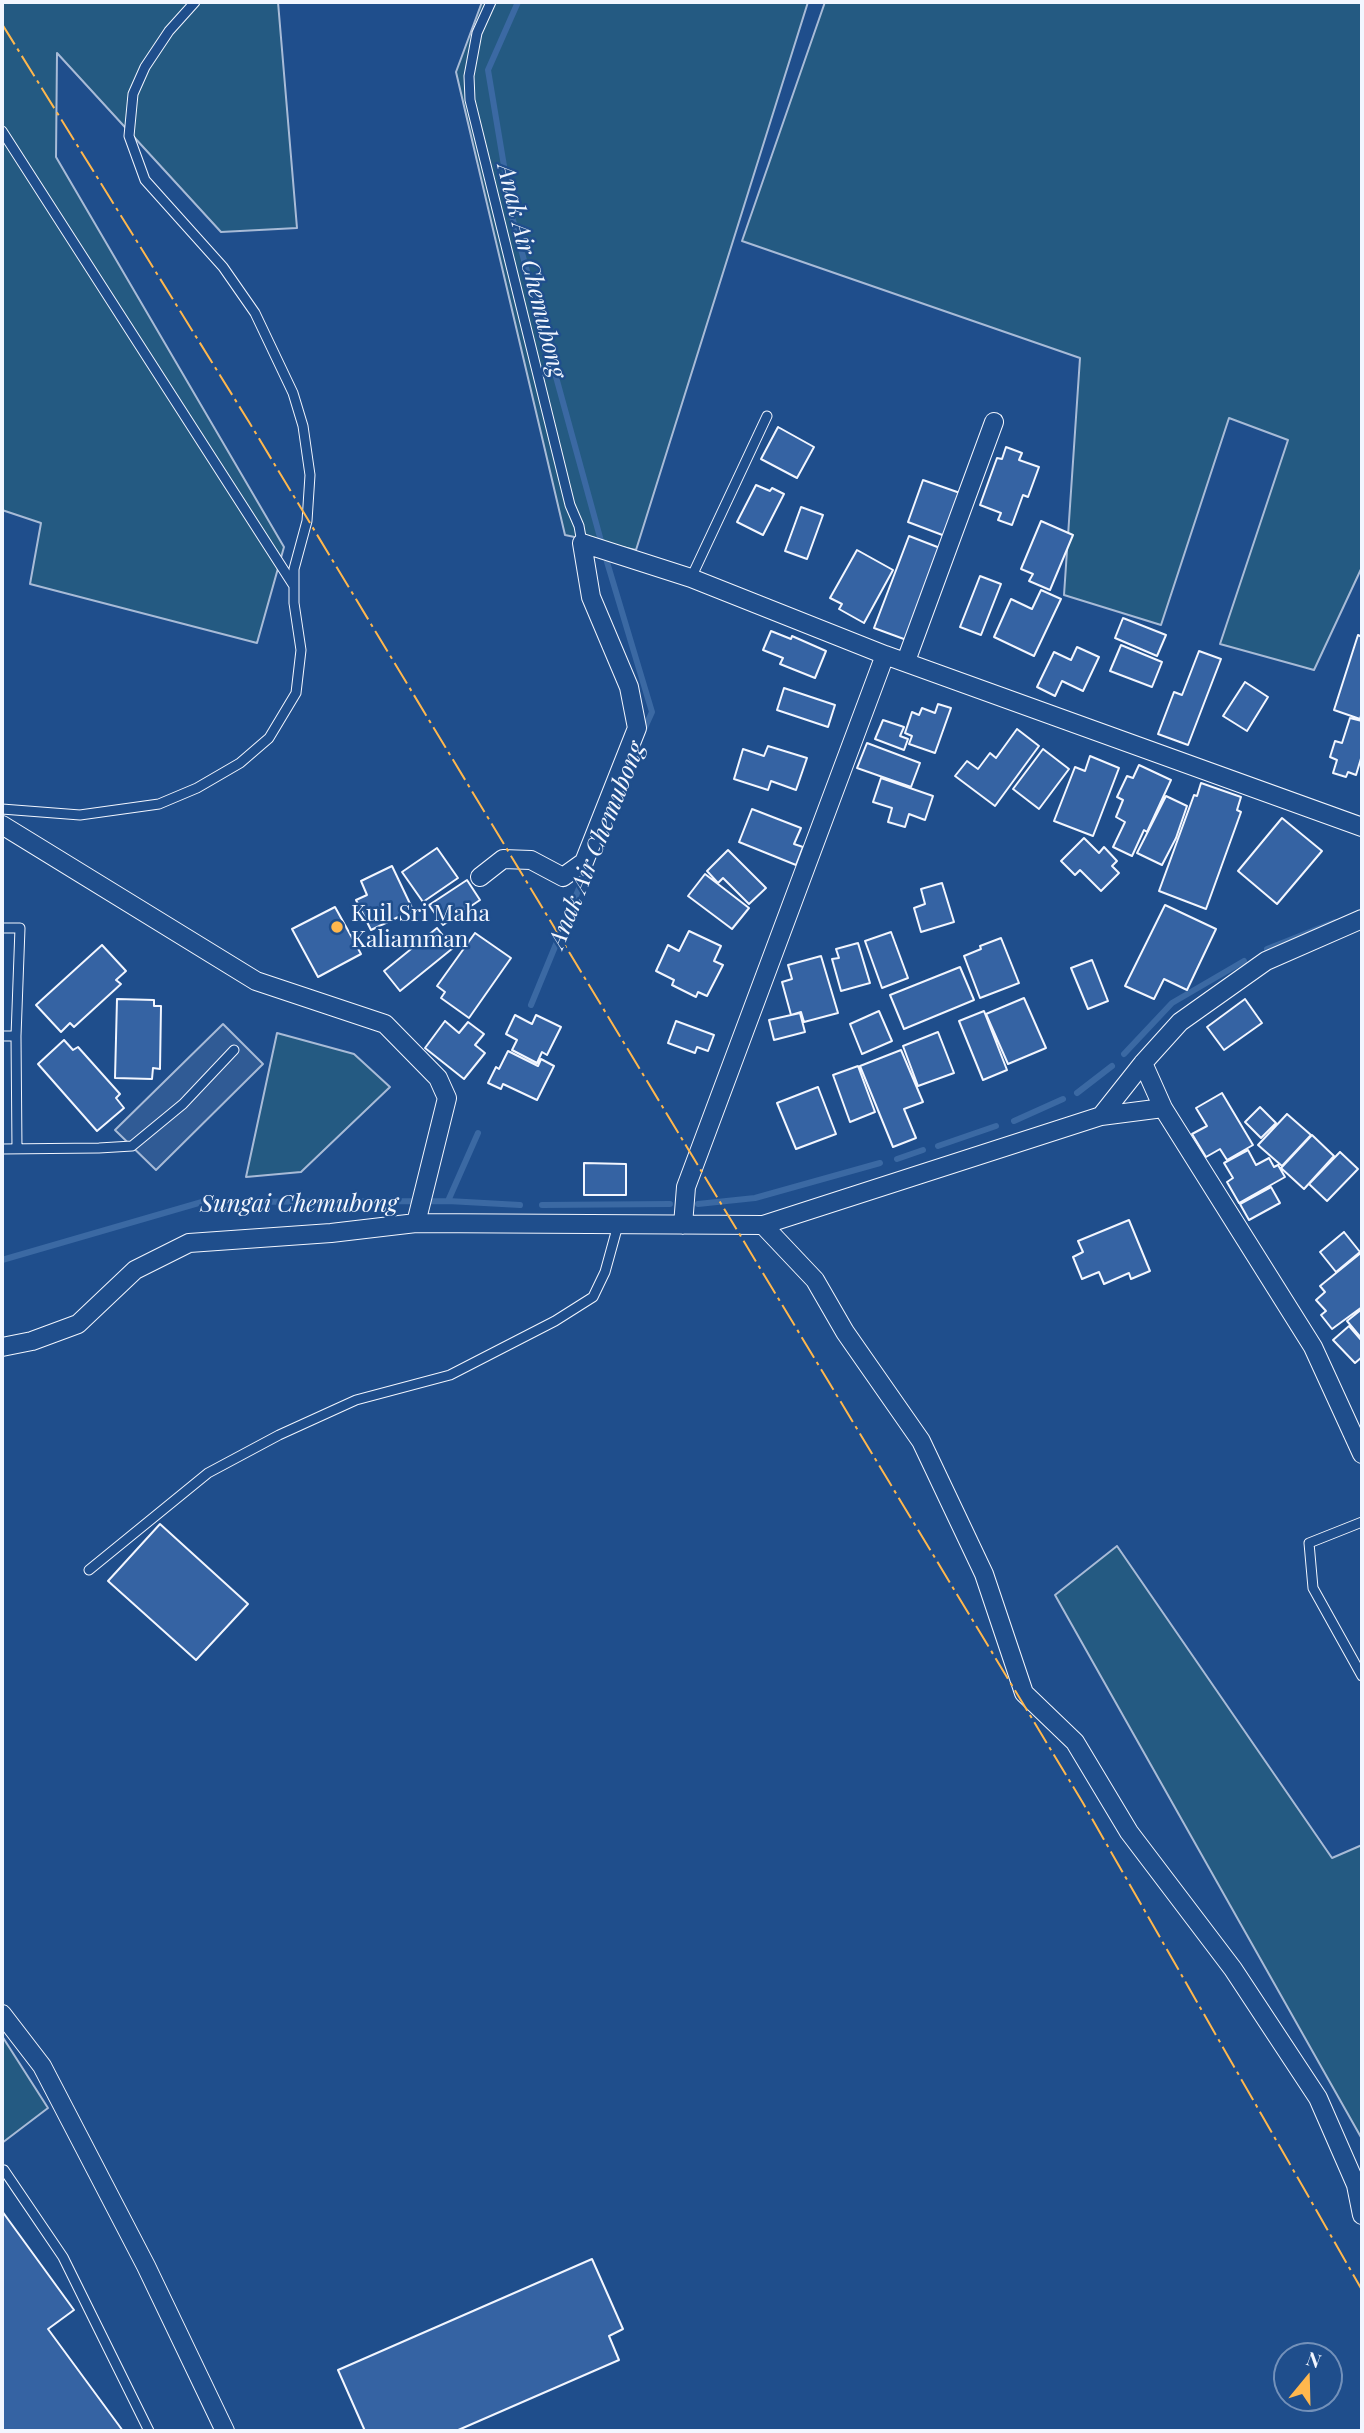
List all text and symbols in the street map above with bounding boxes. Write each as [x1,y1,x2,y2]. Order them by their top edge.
water label: Anak Air Chemubong [490,161,572,381]
water label: Anak Air Chemubong [543,738,651,952]
place label: Kuil Sri Maha Kaliamman [351,900,490,954]
marker: Kuil Sri Maha Kaliamman [329,919,345,935]
water label: Sungai Chemubong [200,1191,398,1219]
north arrow [1273,2342,1343,2412]
text: N [1303,2345,1325,2374]

